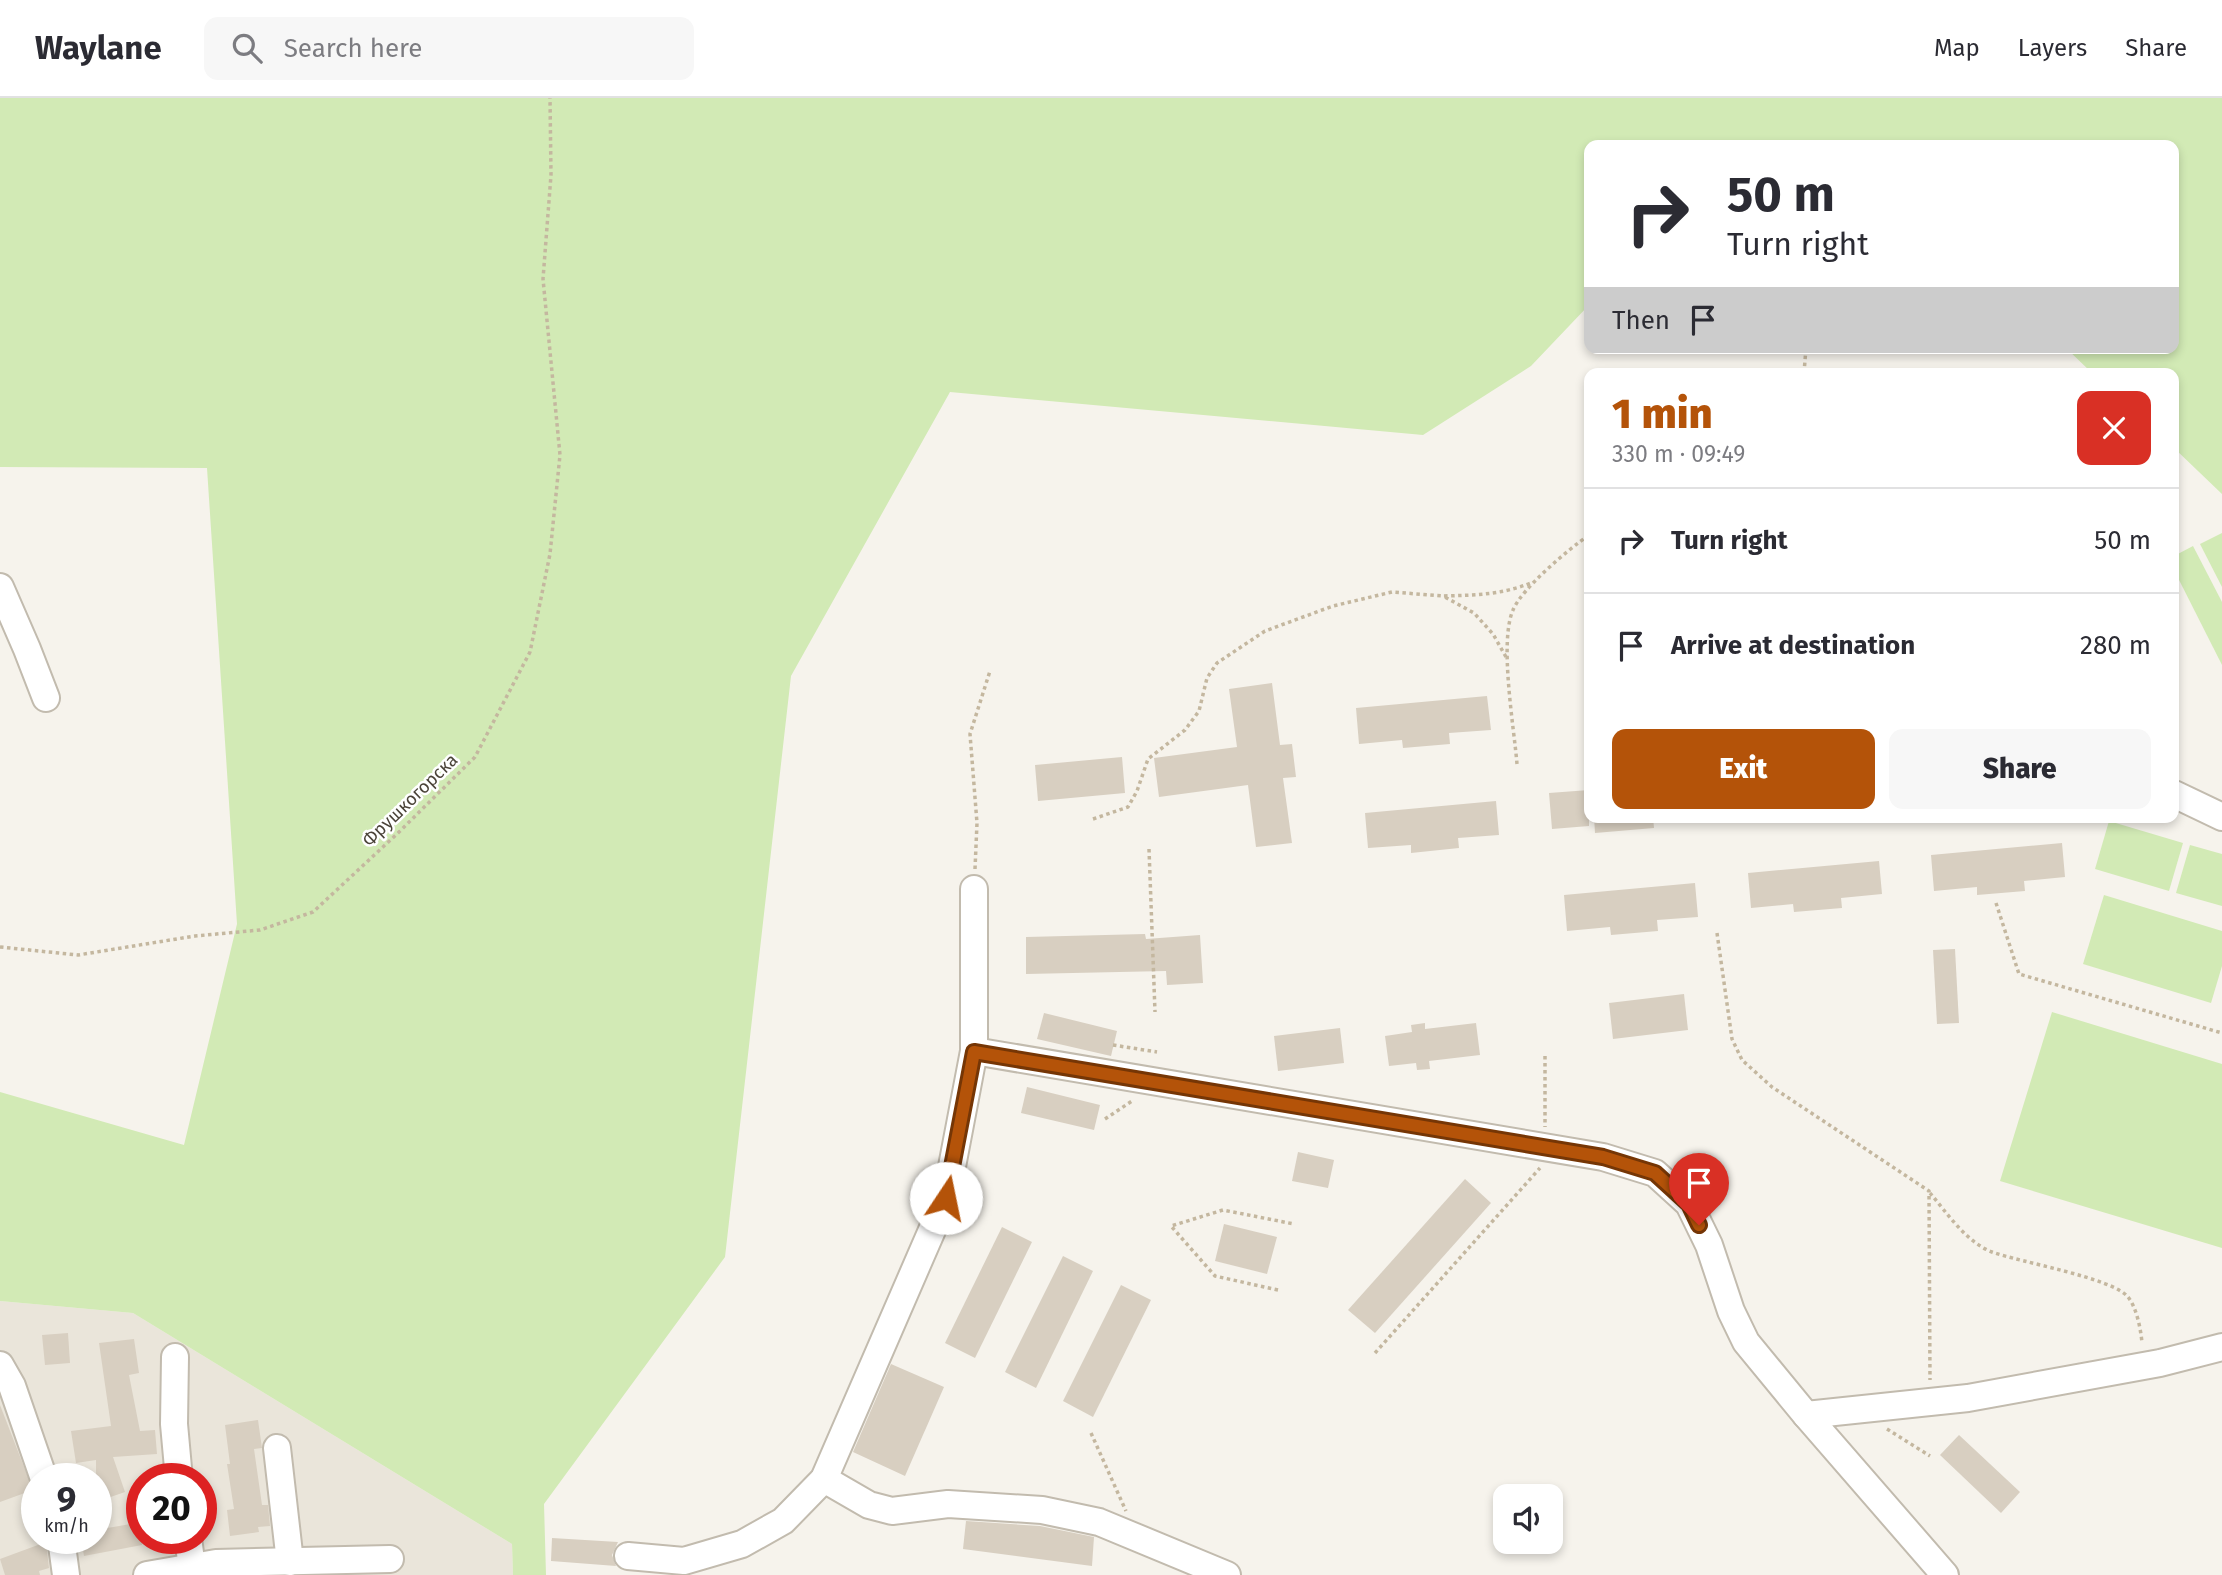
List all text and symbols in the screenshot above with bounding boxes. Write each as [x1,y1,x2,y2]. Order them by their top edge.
search box [204,17,694,80]
text: Waylane [35,28,162,68]
icon: search [228,29,266,67]
text: Search here [284,33,423,64]
text: Map [1934,34,1980,62]
text: Layers [2018,34,2087,62]
text: Share [2125,34,2187,62]
text: 50 m [1727,165,1835,224]
icon: right [1612,168,1703,259]
text: Turn right [1727,225,1869,263]
icon: arrive [1684,301,1722,339]
text: Then [1612,305,1670,336]
text: 1 min [1612,389,1713,439]
button: close [2077,391,2151,465]
text: 330 m · 09:49 [1612,440,1745,468]
icon: right [1612,522,1650,560]
text: Turn right [1671,525,1788,556]
text: 50 m [2094,525,2151,556]
icon: arrive [1612,627,1650,665]
text: Arrive at destination [1671,630,1915,661]
text: 280 m [2080,630,2151,661]
button: Exit [1612,729,1875,809]
button: Share [1889,729,2151,809]
street label: Фрушкогорска [358,749,462,851]
pin [1669,1153,1729,1225]
position arrow [909,1161,983,1235]
icon: arrive [1680,1164,1718,1202]
speed limit sign: 20 [126,1463,217,1554]
text: 9 [57,1478,76,1520]
map controls [1493,1484,1563,1554]
button: sound [1493,1484,1563,1554]
text: km/h [44,1515,89,1537]

